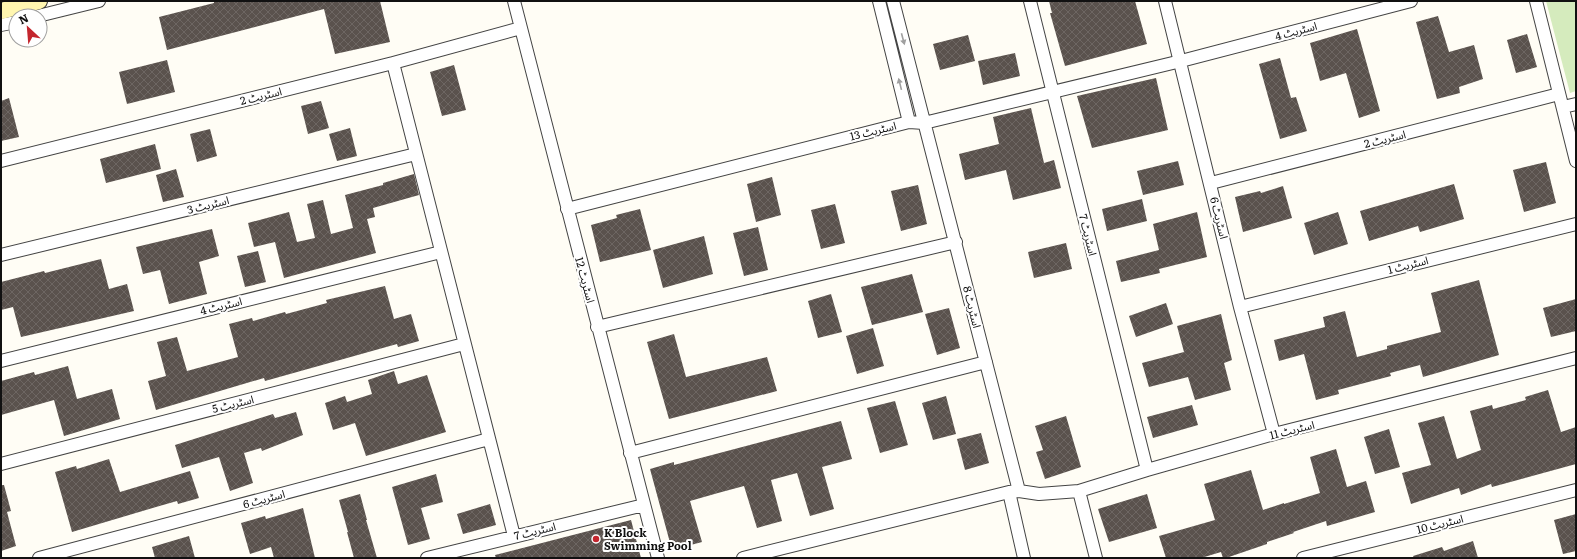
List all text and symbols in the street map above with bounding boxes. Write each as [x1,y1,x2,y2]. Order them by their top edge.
north arrow [8,8,48,48]
text: N [16,9,31,27]
street label: اسٹریٹ 4 [1273,17,1319,43]
one-way arrow [900,33,906,45]
one-way arrow [897,78,903,90]
street label: اسٹریٹ 2 [238,82,283,108]
street label: اسٹریٹ 13 [848,117,898,144]
street label: اسٹریٹ 2 [1362,125,1407,151]
street label: اسٹریٹ 3 [185,191,230,217]
street label: اسٹریٹ 6 [1207,195,1233,240]
street label: اسٹریٹ 7 [1076,212,1102,257]
street label: اسٹریٹ 1 [1386,251,1430,277]
street label: اسٹریٹ 12 [572,255,600,305]
street label: اسٹریٹ 8 [960,284,986,330]
street label: اسٹریٹ 4 [198,292,244,318]
street label: اسٹریٹ 5 [210,390,255,416]
street label: اسٹریٹ 11 [1268,416,1316,442]
street label: اسٹریٹ 6 [241,485,287,511]
street label: اسٹریٹ 10 [1415,509,1465,537]
street label: اسٹریٹ 7 [512,517,557,543]
place label: K Block Swimming Pool [604,524,692,553]
marker: K Block Swimming Pool [591,534,601,544]

